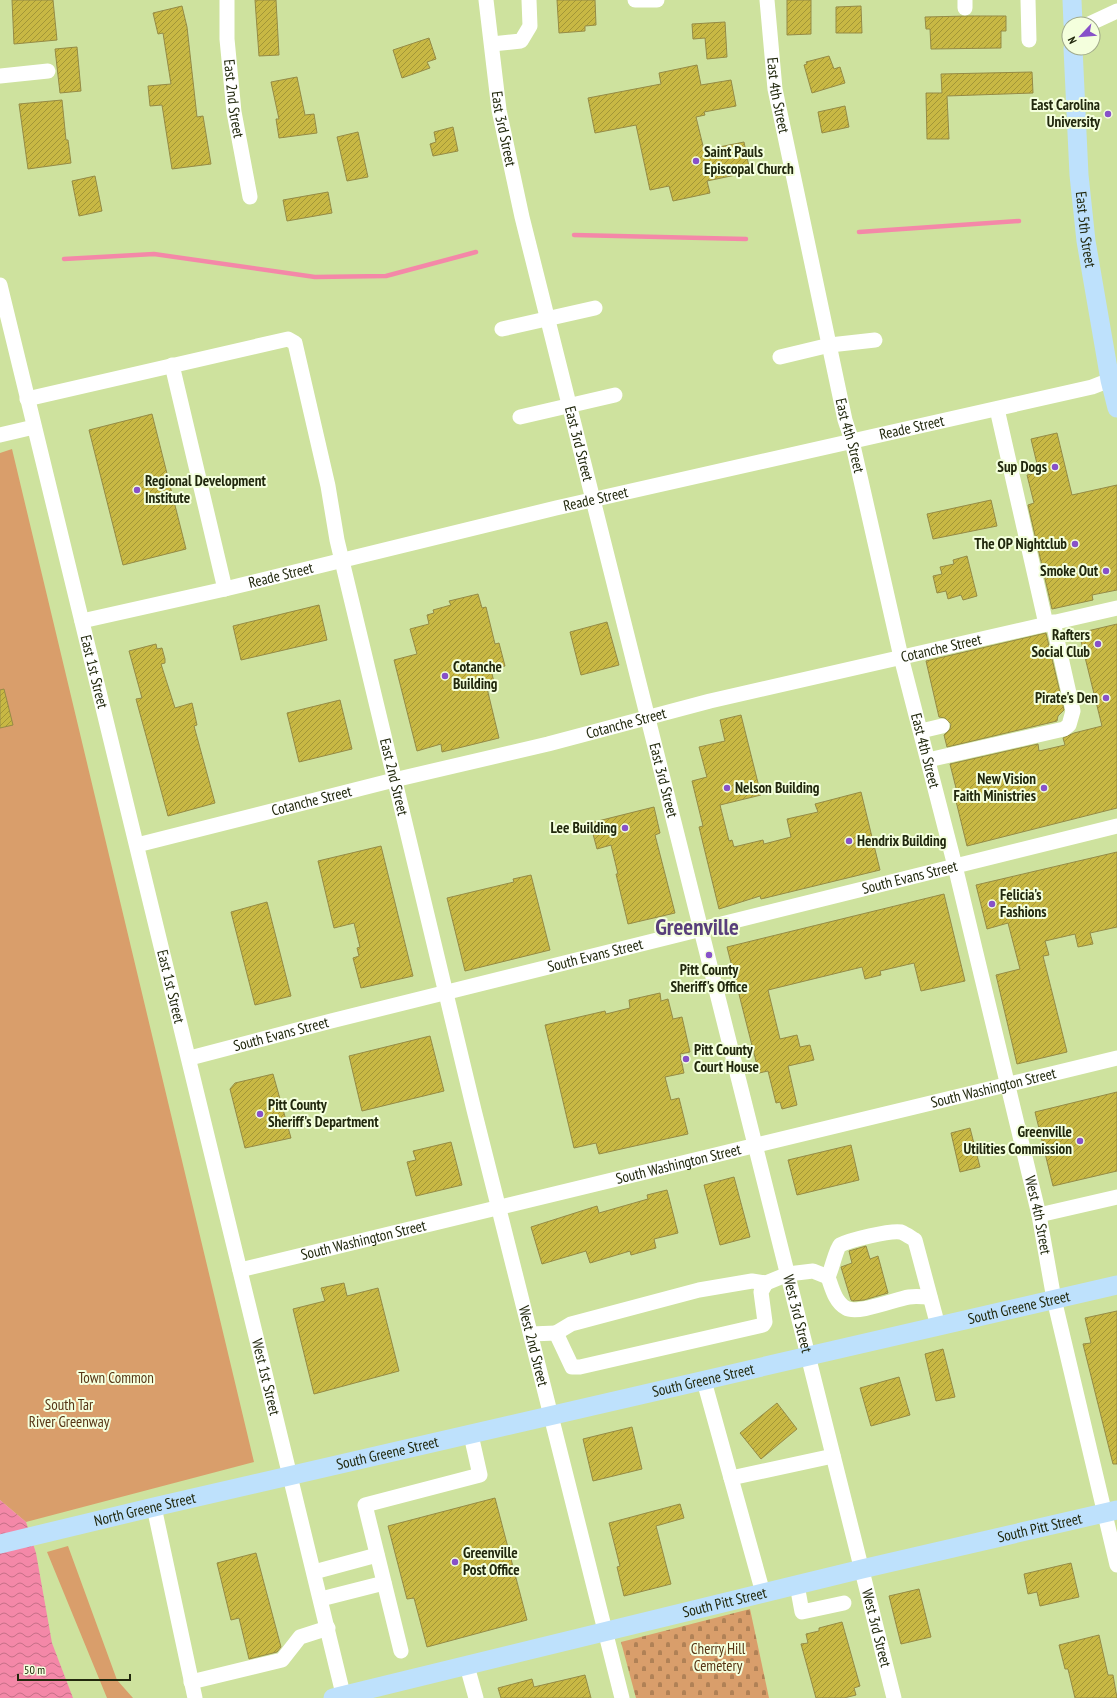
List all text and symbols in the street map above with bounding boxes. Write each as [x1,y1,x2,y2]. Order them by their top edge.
north arrow [1061,16,1101,56]
text: N [1064,35,1080,46]
street label: East 4th Street [763,57,794,135]
street label: East 2nd Street [220,58,249,139]
street label: East 3rd Street [488,90,521,168]
place label: East Carolina University [1031,95,1101,131]
marker: East Carolina University [1103,109,1113,119]
place label: Saint Pauls Episcopal Church [704,142,794,178]
marker: Saint Pauls Episcopal Church [691,156,701,166]
street label: East 5th Street [1072,190,1100,269]
street label: East 4th Street [832,396,869,475]
street label: East 3rd Street [561,404,598,483]
street label: Reade Street [877,411,946,444]
place label: Sup Dogs [997,457,1047,476]
marker: Sup Dogs [1050,462,1060,472]
place label: Regional Development Institute [145,471,266,507]
street label: Reade Street [561,482,630,515]
marker: Regional Development Institute [132,485,142,495]
place label: The OP Nightclub [974,534,1067,553]
marker: The OP Nightclub [1070,539,1080,549]
street label: Reade Street [246,558,315,592]
place label: Smoke Out [1040,561,1099,580]
marker: Smoke Out [1101,566,1111,576]
place label: Rafters Social Club [1032,625,1090,661]
street label: Cotanche Street [899,629,983,666]
street label: East 1st Street [77,633,113,710]
marker: Rafters Social Club [1093,639,1103,649]
place label: Cotanche Building [453,657,502,693]
marker: Cotanche Building [440,671,450,681]
place label: Pirate's Den [1035,688,1098,707]
marker: Pirate's Den [1101,693,1111,703]
street label: Cotanche Street [584,703,668,743]
street label: East 4th Street [907,711,944,790]
street label: East 2nd Street [376,736,413,817]
street label: East 3rd Street [645,741,683,820]
place label: New Vision Faith Ministries [953,769,1036,805]
place label: Nelson Building [735,778,820,797]
street label: Cotanche Street [269,781,354,820]
marker: Nelson Building [722,783,732,793]
marker: New Vision Faith Ministries [1039,783,1049,793]
place label: Lee Building [551,818,617,837]
marker: Lee Building [620,823,630,833]
place label: Hendrix Building [857,831,947,850]
marker: Hendrix Building [844,836,854,846]
street label: South Evans Street [860,856,959,898]
place label: Felicia's Fashions [1000,885,1047,921]
marker: Felicia's Fashions [987,899,997,909]
district label: Greenville [655,912,739,941]
street label: South Evans Street [545,934,645,976]
street label: East 1st Street [153,948,189,1025]
marker: Pitt County Sheriff's Office [704,950,714,960]
place label: Pitt County Sheriff's Office [670,960,748,996]
street label: South Evans Street [231,1012,330,1055]
place label: Pitt County Court House [694,1040,759,1076]
marker: Pitt County Court House [681,1054,691,1064]
street label: South Washington Street [929,1063,1058,1112]
place label: Pitt County Sheriff's Department [268,1095,379,1131]
marker: Pitt County Sheriff's Department [255,1109,265,1119]
place label: Greenville Utilities Commission [964,1122,1072,1158]
marker: Greenville Utilities Commission [1075,1136,1085,1146]
street label: South Washington Street [614,1139,743,1188]
street label: West 4th Street [1021,1174,1056,1256]
street label: South Washington Street [299,1215,428,1264]
street label: West 3rd Street [779,1273,817,1355]
street label: South Greene Street [966,1286,1072,1328]
street label: West 2nd Street [515,1304,553,1388]
street label: West 1st Street [248,1337,285,1417]
street label: South Greene Street [650,1359,756,1401]
park label: Town Common [78,1368,154,1387]
park label: South Tar River Greenway [29,1395,110,1431]
street label: South Greene Street [334,1432,440,1474]
street label: North Greene Street [92,1488,197,1530]
street label: South Pitt Street [996,1508,1084,1546]
place label: Greenville Post Office [463,1543,520,1579]
marker: Greenville Post Office [450,1557,460,1567]
street label: South Pitt Street [680,1583,768,1621]
street label: West 3rd Street [858,1587,896,1669]
park label: Cherry Hill Cemetery [691,1639,746,1675]
scale bar [18,1656,130,1682]
text: 50 m [24,1662,45,1677]

